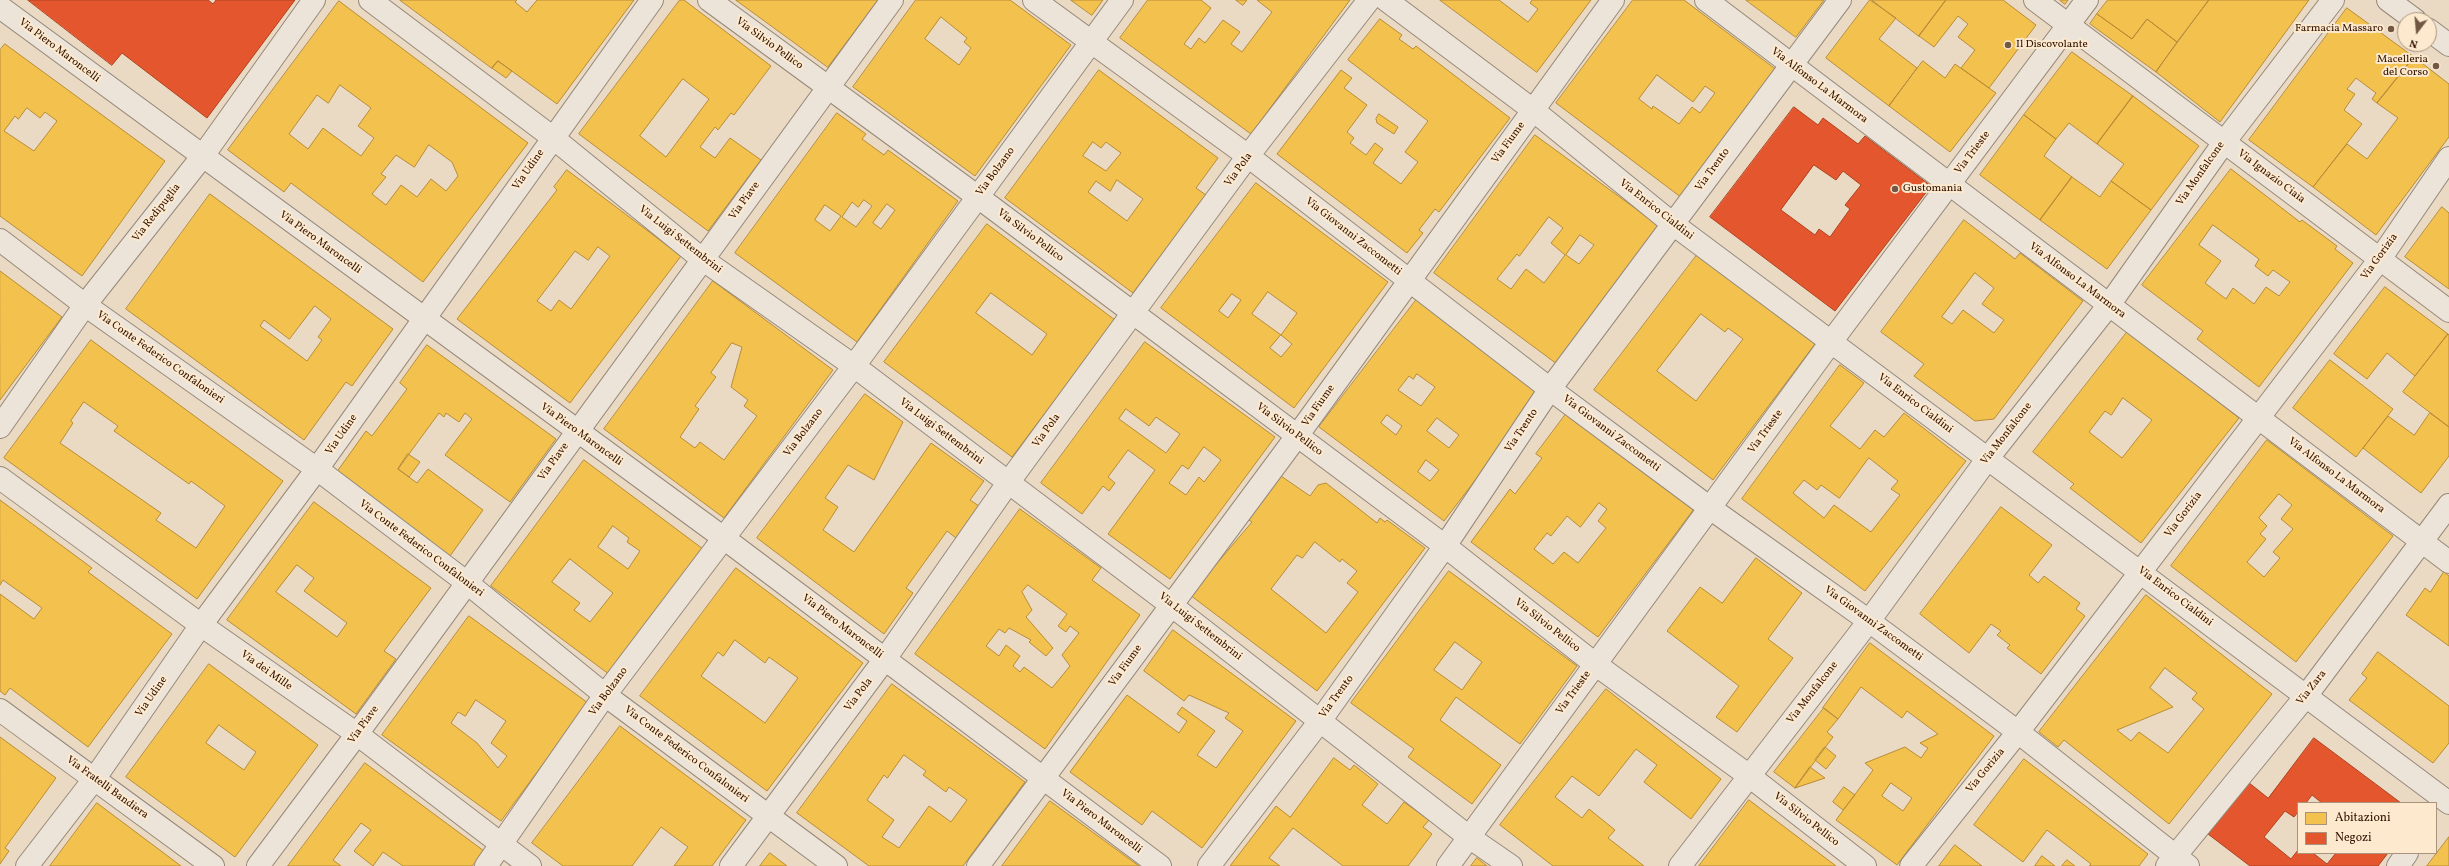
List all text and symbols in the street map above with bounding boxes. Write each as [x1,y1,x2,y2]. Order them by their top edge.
north arrow [2397,12,2437,52]
street label: Via Silvio Pellico [733,15,805,73]
street label: Via Piero Maroncelli [16,16,102,86]
place label: Farmacia Massaro [2295,22,2383,36]
marker: Farmacia Massaro [2386,24,2396,34]
text: N [2408,35,2420,51]
place label: Il Discovolante [2016,38,2088,52]
marker: Il Discovolante [2003,40,2013,50]
street label: Via Alfonso La Marmora [1768,45,1870,127]
place label: Macelleria del Corso [2377,53,2428,79]
marker: Macelleria del Corso [2431,61,2441,71]
street label: Via Fiume [1489,120,1529,166]
street label: Via Trieste [1952,129,1994,177]
street label: Via Monfalcone [2174,139,2228,209]
street label: Via Bolzano [974,145,1018,199]
street label: Via Trento [1693,146,1733,194]
street label: Via Udine [510,147,548,193]
street label: Via Ignazio Ciaia [2235,147,2307,207]
street label: Via Pola [1222,150,1256,190]
street label: Via Enrico Cialdini [1616,177,1696,243]
street label: Via Piave [727,179,763,223]
street label: Via Redipuglia [130,181,184,245]
place label: Gustomania [1903,182,1962,196]
marker: Gustomania [1890,184,1900,194]
street label: Via Giovanni Zaccometti [1302,195,1404,279]
street label: Via Luigi Settembrini [636,203,724,277]
street label: Via Silvio Pellico [994,207,1066,265]
street label: Via Piero Maroncelli [276,209,364,277]
street label: Via Gorizia [2359,231,2401,283]
street label: Via Alfonso La Marmora [2026,240,2128,322]
street label: Via Conte Federico Confalonieri [94,309,226,407]
street label: Via Enrico Cialdini [1875,371,1955,437]
street label: Via Fiume [1300,382,1338,430]
street label: Via Giovanni Zaccometti [1560,393,1662,475]
street label: Via Luigi Settembrini [896,396,986,468]
street label: Via Monfalcone [1979,400,2035,468]
street label: Via Piero Maroncelli [537,401,625,469]
street label: Via Silvio Pellico [1253,401,1325,459]
street label: Via Bolzano [781,406,827,460]
street label: Via Trento [1503,407,1541,455]
street label: Via Trieste [1746,408,1786,456]
street label: Via Pola [1030,411,1064,451]
street label: Via Udine [323,412,361,458]
street label: Via Alfonso La Marmora [2285,435,2387,517]
street label: Via Piave [536,440,572,484]
street label: Via Gorizia [2162,489,2206,541]
street label: Via Conte Federico Confalonieri [356,498,486,600]
street label: Via Enrico Cialdini [2135,564,2215,630]
street label: Via Giovanni Zaccometti [1821,584,1925,664]
street label: Via Luigi Settembrini [1156,590,1244,664]
street label: Via Piero Maroncelli [799,592,885,662]
street label: Via Silvio Pellico [1511,596,1583,656]
street label: Via Fiume [1106,643,1146,689]
street label: Via dei Mille [238,648,294,694]
street label: Via Monfalcone [1785,659,1841,727]
street label: Via Bolzano [587,665,631,719]
street label: Via Zara [2294,668,2330,708]
street label: Via Trieste [1554,669,1594,717]
street label: Via Trento [1317,673,1357,721]
street label: Via Udine [133,674,171,720]
street label: Via Pola [842,676,876,714]
street label: Via Piave [346,703,382,747]
street label: Via Conte Federico Confalonieri [621,704,751,806]
street label: Via Gorizia [1964,746,2008,796]
street label: Via Fratelli Bandiera [63,754,151,822]
street label: Via Piero Maroncelli [1058,787,1144,857]
street label: Via Silvio Pellico [1770,790,1842,850]
legend [2297,802,2437,854]
text: Abitazioni [2335,810,2391,826]
text: Negozi [2335,830,2372,846]

